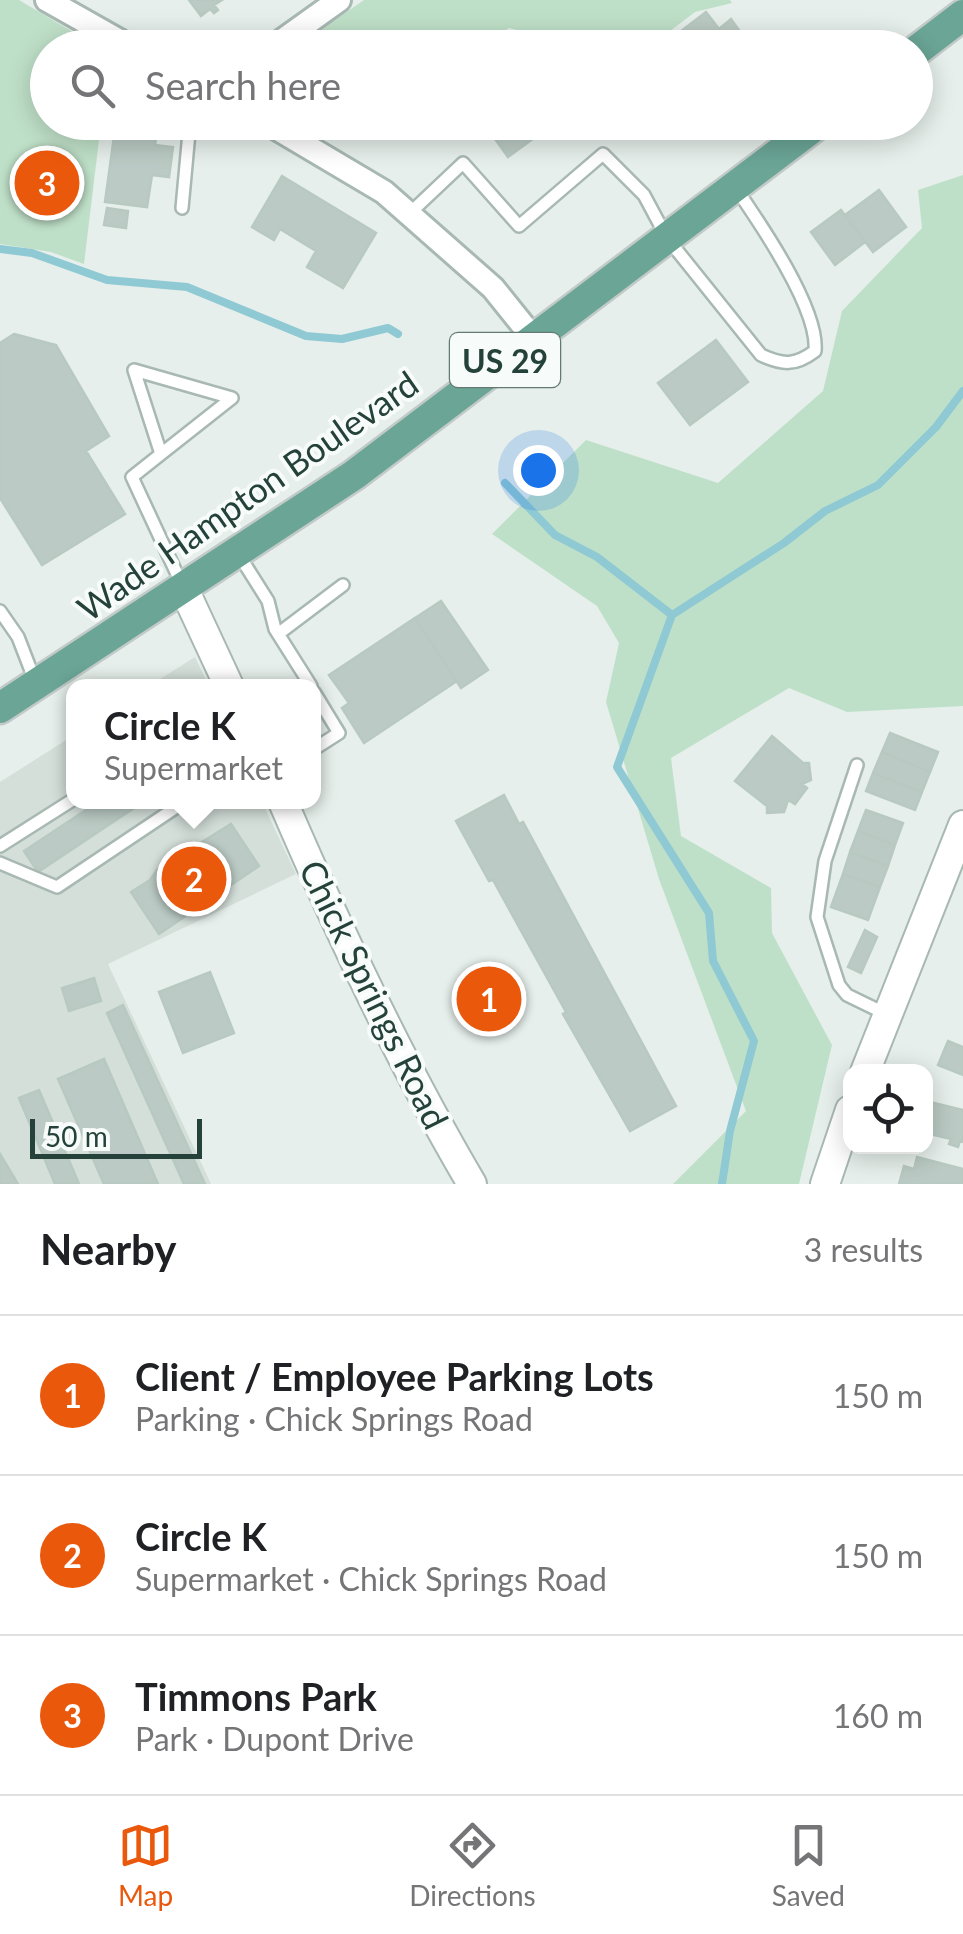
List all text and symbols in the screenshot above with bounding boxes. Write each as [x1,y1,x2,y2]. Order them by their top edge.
search box [30,30,933,140]
icon: search [65,58,120,113]
text: Search here [145,62,341,108]
pin: 3 [15,146,80,220]
road number: US 29 [450,333,560,387]
street label: Wade Hampton Boulevard [69,361,425,629]
your location [513,445,564,496]
popup [66,679,321,809]
text: Circle K [104,702,236,748]
text: Supermarket [104,748,283,787]
pin: 2 [162,842,226,916]
street label: Chick Springs Road [292,853,458,1135]
pin: 1 [456,962,522,1036]
map controls [843,1064,933,1154]
button: locate [843,1064,933,1154]
scale bar [30,1114,202,1158]
text: 50 m [45,1119,108,1153]
text: Nearby [40,1224,177,1274]
text: 3 results [804,1230,923,1269]
text: Client / Employee Parking Lots [135,1353,654,1399]
text: 1 [63,1376,82,1415]
text: 150 m [833,1376,923,1415]
text: Parking · Chick Springs Road [135,1399,533,1438]
text: Circle K [135,1513,267,1559]
text: 2 [63,1536,82,1575]
text: 150 m [833,1536,923,1575]
text: Supermarket · Chick Springs Road [135,1559,607,1598]
text: Timmons Park [135,1673,377,1719]
text: 3 [63,1696,82,1735]
text: 160 m [833,1696,923,1735]
text: Park · Dupont Drive [135,1719,414,1758]
tab: Map [118,1818,173,1912]
tab: Directions [409,1818,536,1912]
tab: Saved [772,1818,845,1912]

